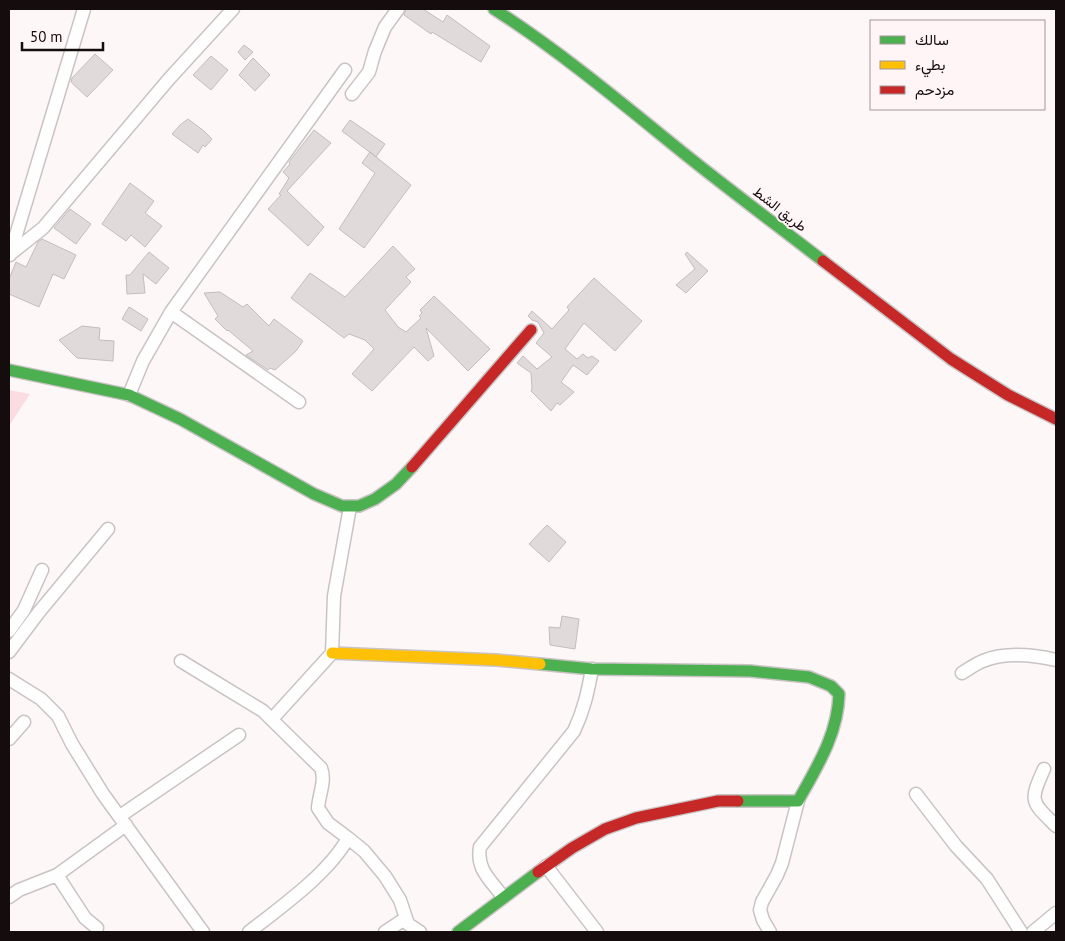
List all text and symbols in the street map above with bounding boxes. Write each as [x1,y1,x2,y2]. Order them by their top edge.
scale bar [22,20,104,52]
legend [870,20,1045,110]
text: 50 m [30,27,63,46]
text: سالك [915,30,949,49]
text: بطيء [915,55,945,78]
text: مزدحم [915,80,954,100]
street label: طريق الشط [750,182,810,236]

